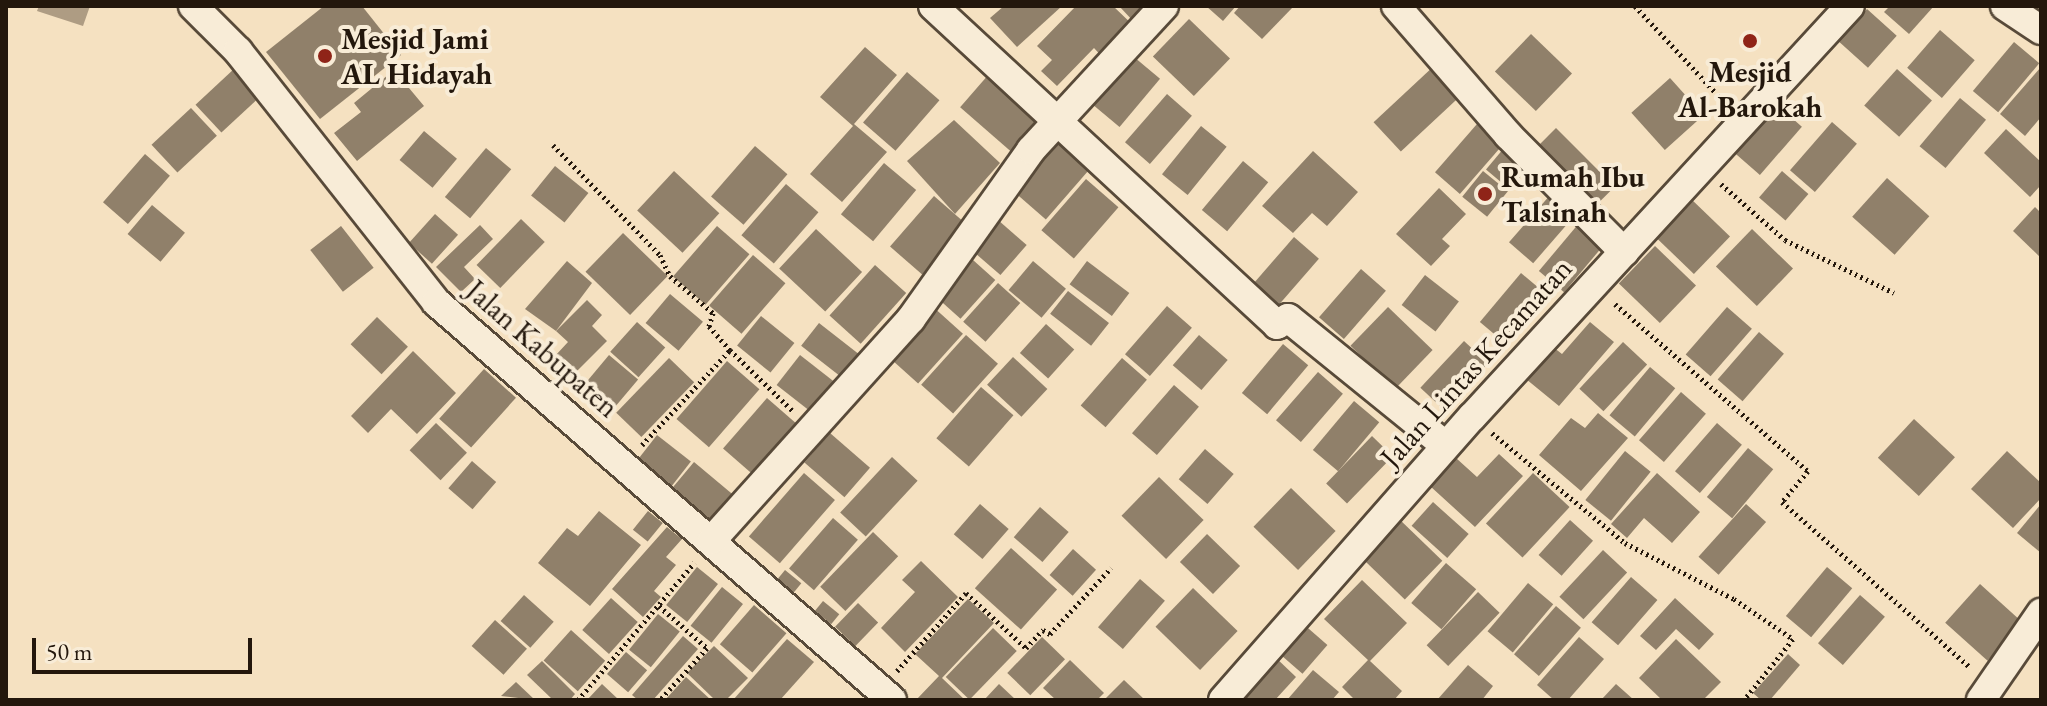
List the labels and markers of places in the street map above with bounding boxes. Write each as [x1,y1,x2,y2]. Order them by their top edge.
place label: Mesjid Jami AL Hidayah [341,21,492,92]
marker: Mesjid Al-Barokah [1741,32,1759,50]
marker: Mesjid Jami AL Hidayah [316,47,334,65]
place label: Mesjid Al-Barokah [1678,54,1822,124]
place label: Rumah Ibu Talsinah [1501,159,1645,230]
marker: Rumah Ibu Talsinah [1476,185,1494,203]

